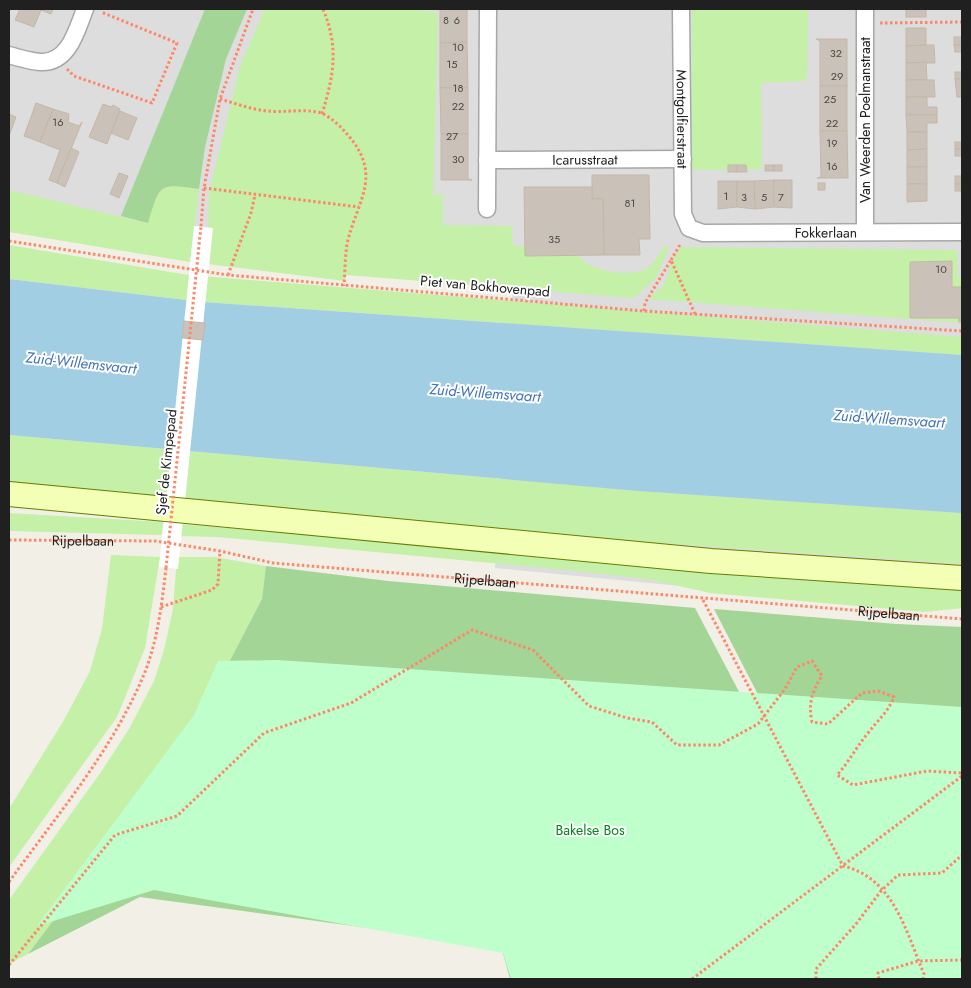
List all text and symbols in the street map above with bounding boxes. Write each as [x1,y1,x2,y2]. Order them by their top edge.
house number: 8 [443,12,449,28]
house number: 6 [454,12,460,28]
street label: Van Weerden Poelmanstraat [855,36,875,203]
house number: 10 [452,39,464,55]
house number: 32 [830,45,842,61]
house number: 15 [446,56,458,72]
house number: 29 [831,68,843,84]
street label: Montgolfierstraat [672,69,693,169]
house number: 18 [453,80,463,96]
house number: 25 [824,91,836,107]
house number: 22 [452,98,464,114]
house number: 16 [52,114,64,130]
house number: 22 [826,115,838,131]
house number: 27 [446,128,458,144]
house number: 19 [826,135,838,151]
street label: Icarusstraat [552,149,618,170]
house number: 30 [452,151,465,167]
house number: 16 [826,158,838,174]
house number: 1 [724,188,728,204]
house number: 3 [741,189,747,205]
house number: 5 [761,189,767,205]
house number: 7 [778,189,784,205]
house number: 81 [625,195,635,211]
street label: Fokkerlaan [795,222,857,243]
house number: 35 [548,231,560,247]
house number: 10 [935,261,947,277]
street label: Piet van Bokhovenpad [419,270,551,302]
water label: Zuid-Willemsvaart [24,346,139,380]
water label: Zuid-Willemsvaart [428,378,543,408]
water label: Zuid-Willemsvaart [832,404,947,434]
street label: Sjef de Kimpepad [150,408,182,516]
street label: Rijpelbaan [52,530,114,551]
street label: Rijpelbaan [453,568,517,593]
street label: Rijpelbaan [857,601,921,626]
park label: Bakelse Bos [555,820,625,840]

